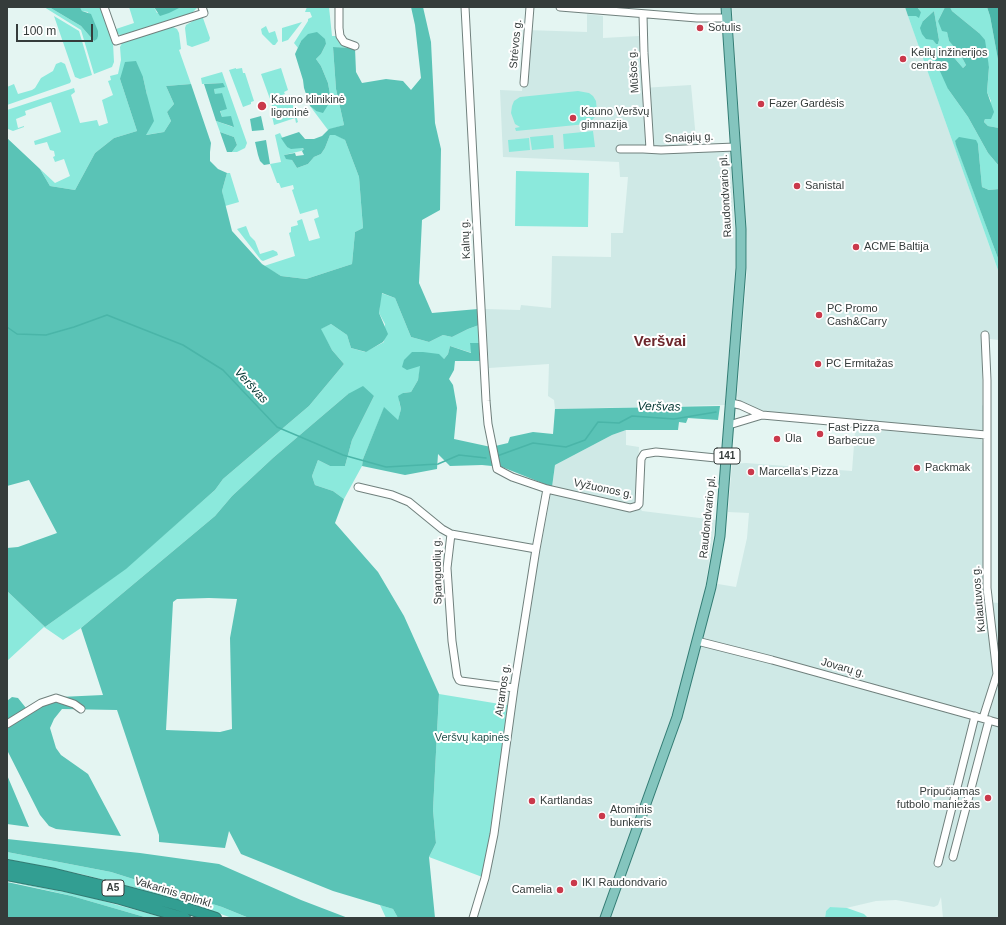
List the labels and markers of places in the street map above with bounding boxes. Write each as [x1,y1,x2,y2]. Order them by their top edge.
place label: Sotulis [708,21,741,35]
marker: Sotulis [695,23,705,33]
place label: Kelių inžinerijos centras [911,46,987,72]
marker: Kelių inžinerijos centras [898,54,908,64]
place label: Kauno klinikinė ligoninė [271,93,345,119]
place label: Fazer Gardėsis [769,97,844,111]
marker: Fazer Gardėsis [756,99,766,109]
marker: Kauno klinikinė ligoninė [256,100,268,112]
place label: Kauno Veršvų gimnazija [581,105,649,131]
marker: Kauno Veršvų gimnazija [568,113,578,123]
place label: Sanistal [805,179,844,193]
marker: Sanistal [792,181,802,191]
place label: ACME Baltija [864,240,929,254]
marker: ACME Baltija [851,242,861,252]
place label: PC Promo Cash&Carry [827,302,887,328]
marker: PC Promo Cash&Carry [814,310,824,320]
place label: PC Ermitažas [826,357,893,371]
marker: PC Ermitažas [813,359,823,369]
place label: Fast Pizza Barbecue [828,421,879,447]
marker: Fast Pizza Barbecue [815,429,825,439]
place label: Ūla [785,432,802,446]
marker: Ūla [772,434,782,444]
place label: Packmak [925,461,970,475]
marker: Packmak [912,463,922,473]
place label: Marcella's Pizza [759,465,838,479]
marker: Marcella's Pizza [746,467,756,477]
place label: Pripučiamas futbolo maniežas [897,785,980,811]
marker: Pripučiamas futbolo maniežas [983,793,993,803]
place label: Kartlandas [540,794,593,808]
marker: Kartlandas [527,796,537,806]
place label: Atominis bunkeris [610,803,652,829]
marker: Atominis bunkeris [597,811,607,821]
place label: IKI Raudondvario [582,876,667,890]
marker: IKI Raudondvario [569,878,579,888]
place label: Camelia [512,883,552,897]
marker: Camelia [555,885,565,895]

